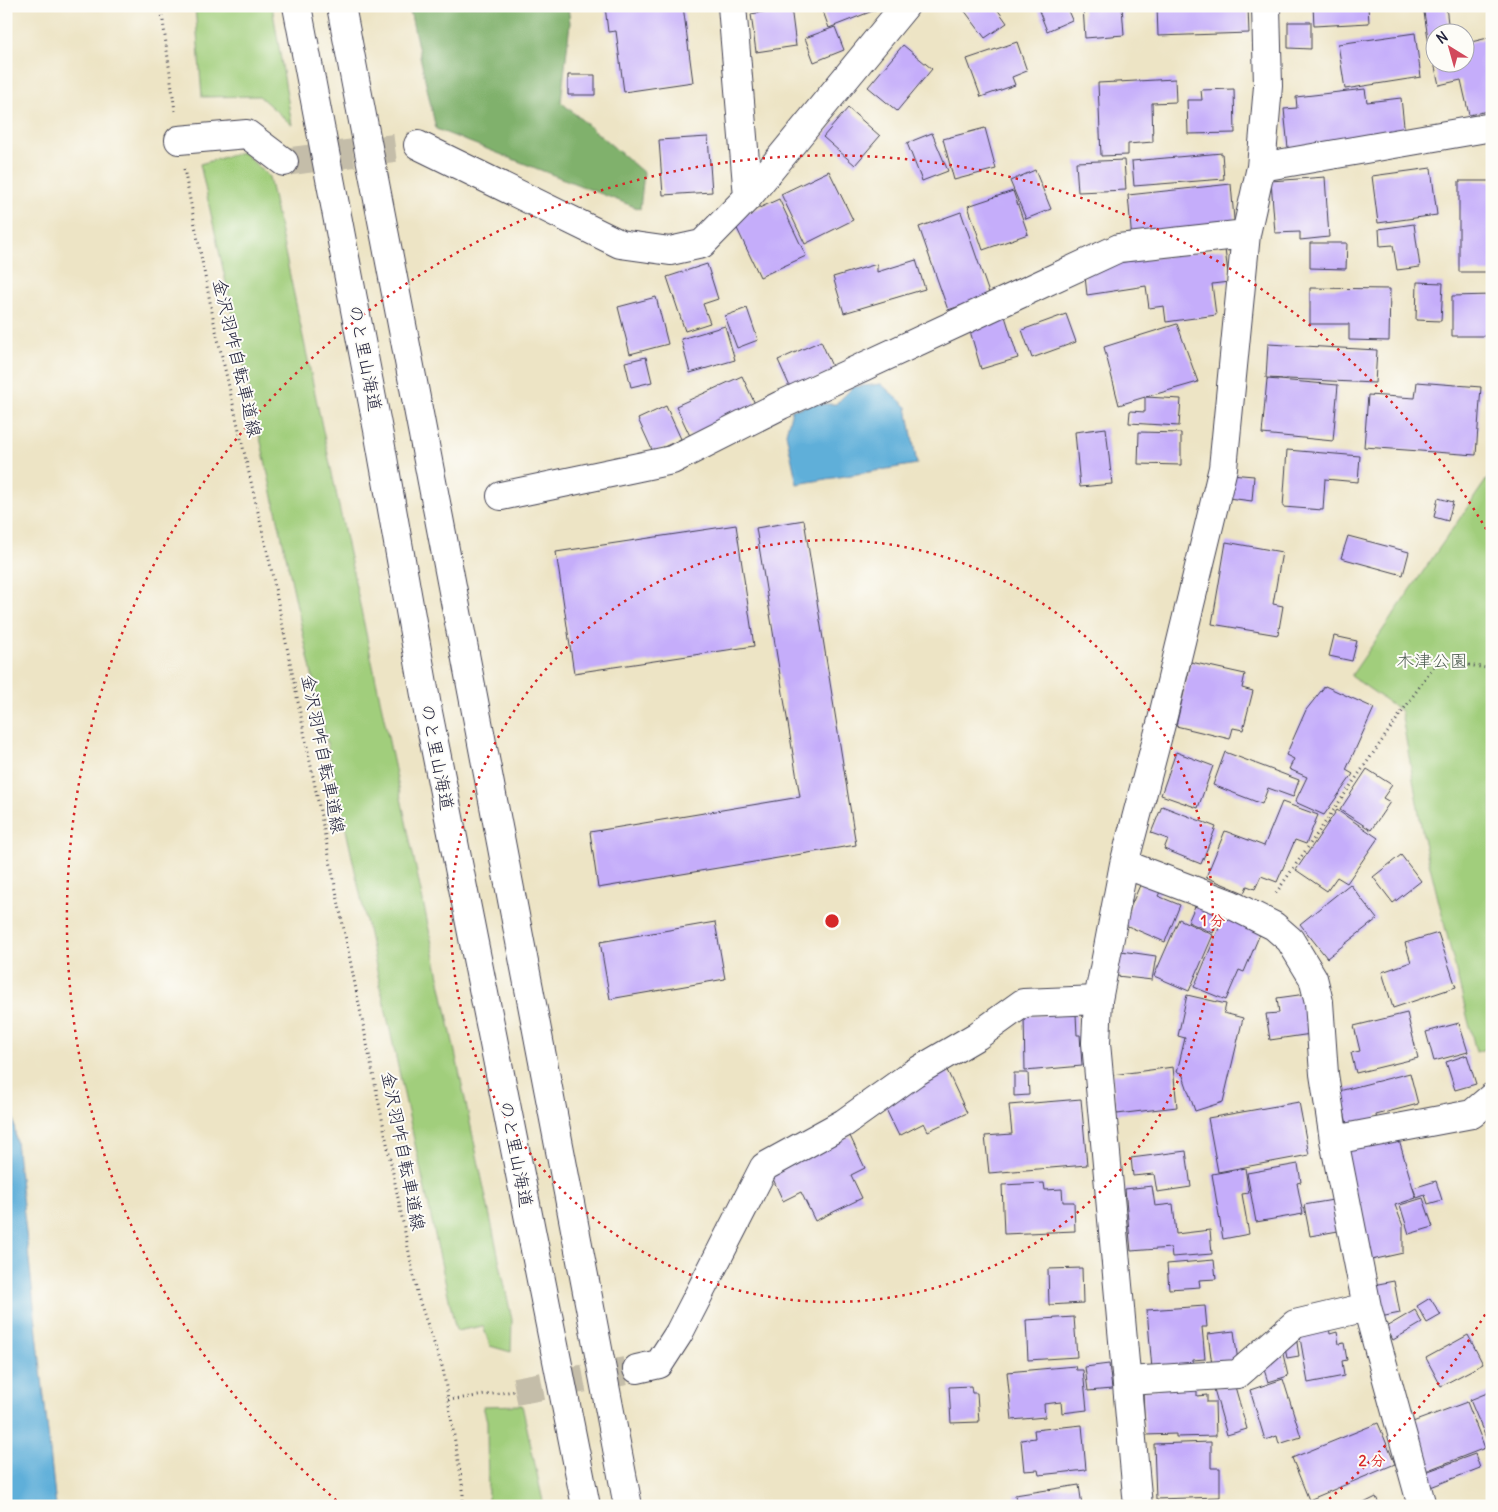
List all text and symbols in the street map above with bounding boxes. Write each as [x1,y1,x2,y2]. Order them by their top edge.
north arrow [1426,22,1476,72]
text: N [1433,28,1451,48]
street label: 金沢羽咋自転車道線 [208,276,267,439]
street label: のと里山海道 [344,303,387,413]
park label: 木津公園 [1396,649,1468,672]
street label: 金沢羽咋自転車道線 [297,672,350,836]
street label: のと里山海道 [416,702,459,812]
text: 1 分 [1201,911,1225,930]
centre of rings [823,912,841,930]
street label: 金沢羽咋自転車道線 [377,1069,430,1233]
street label: のと里山海道 [495,1099,538,1209]
text: 2 分 [1359,1451,1385,1470]

